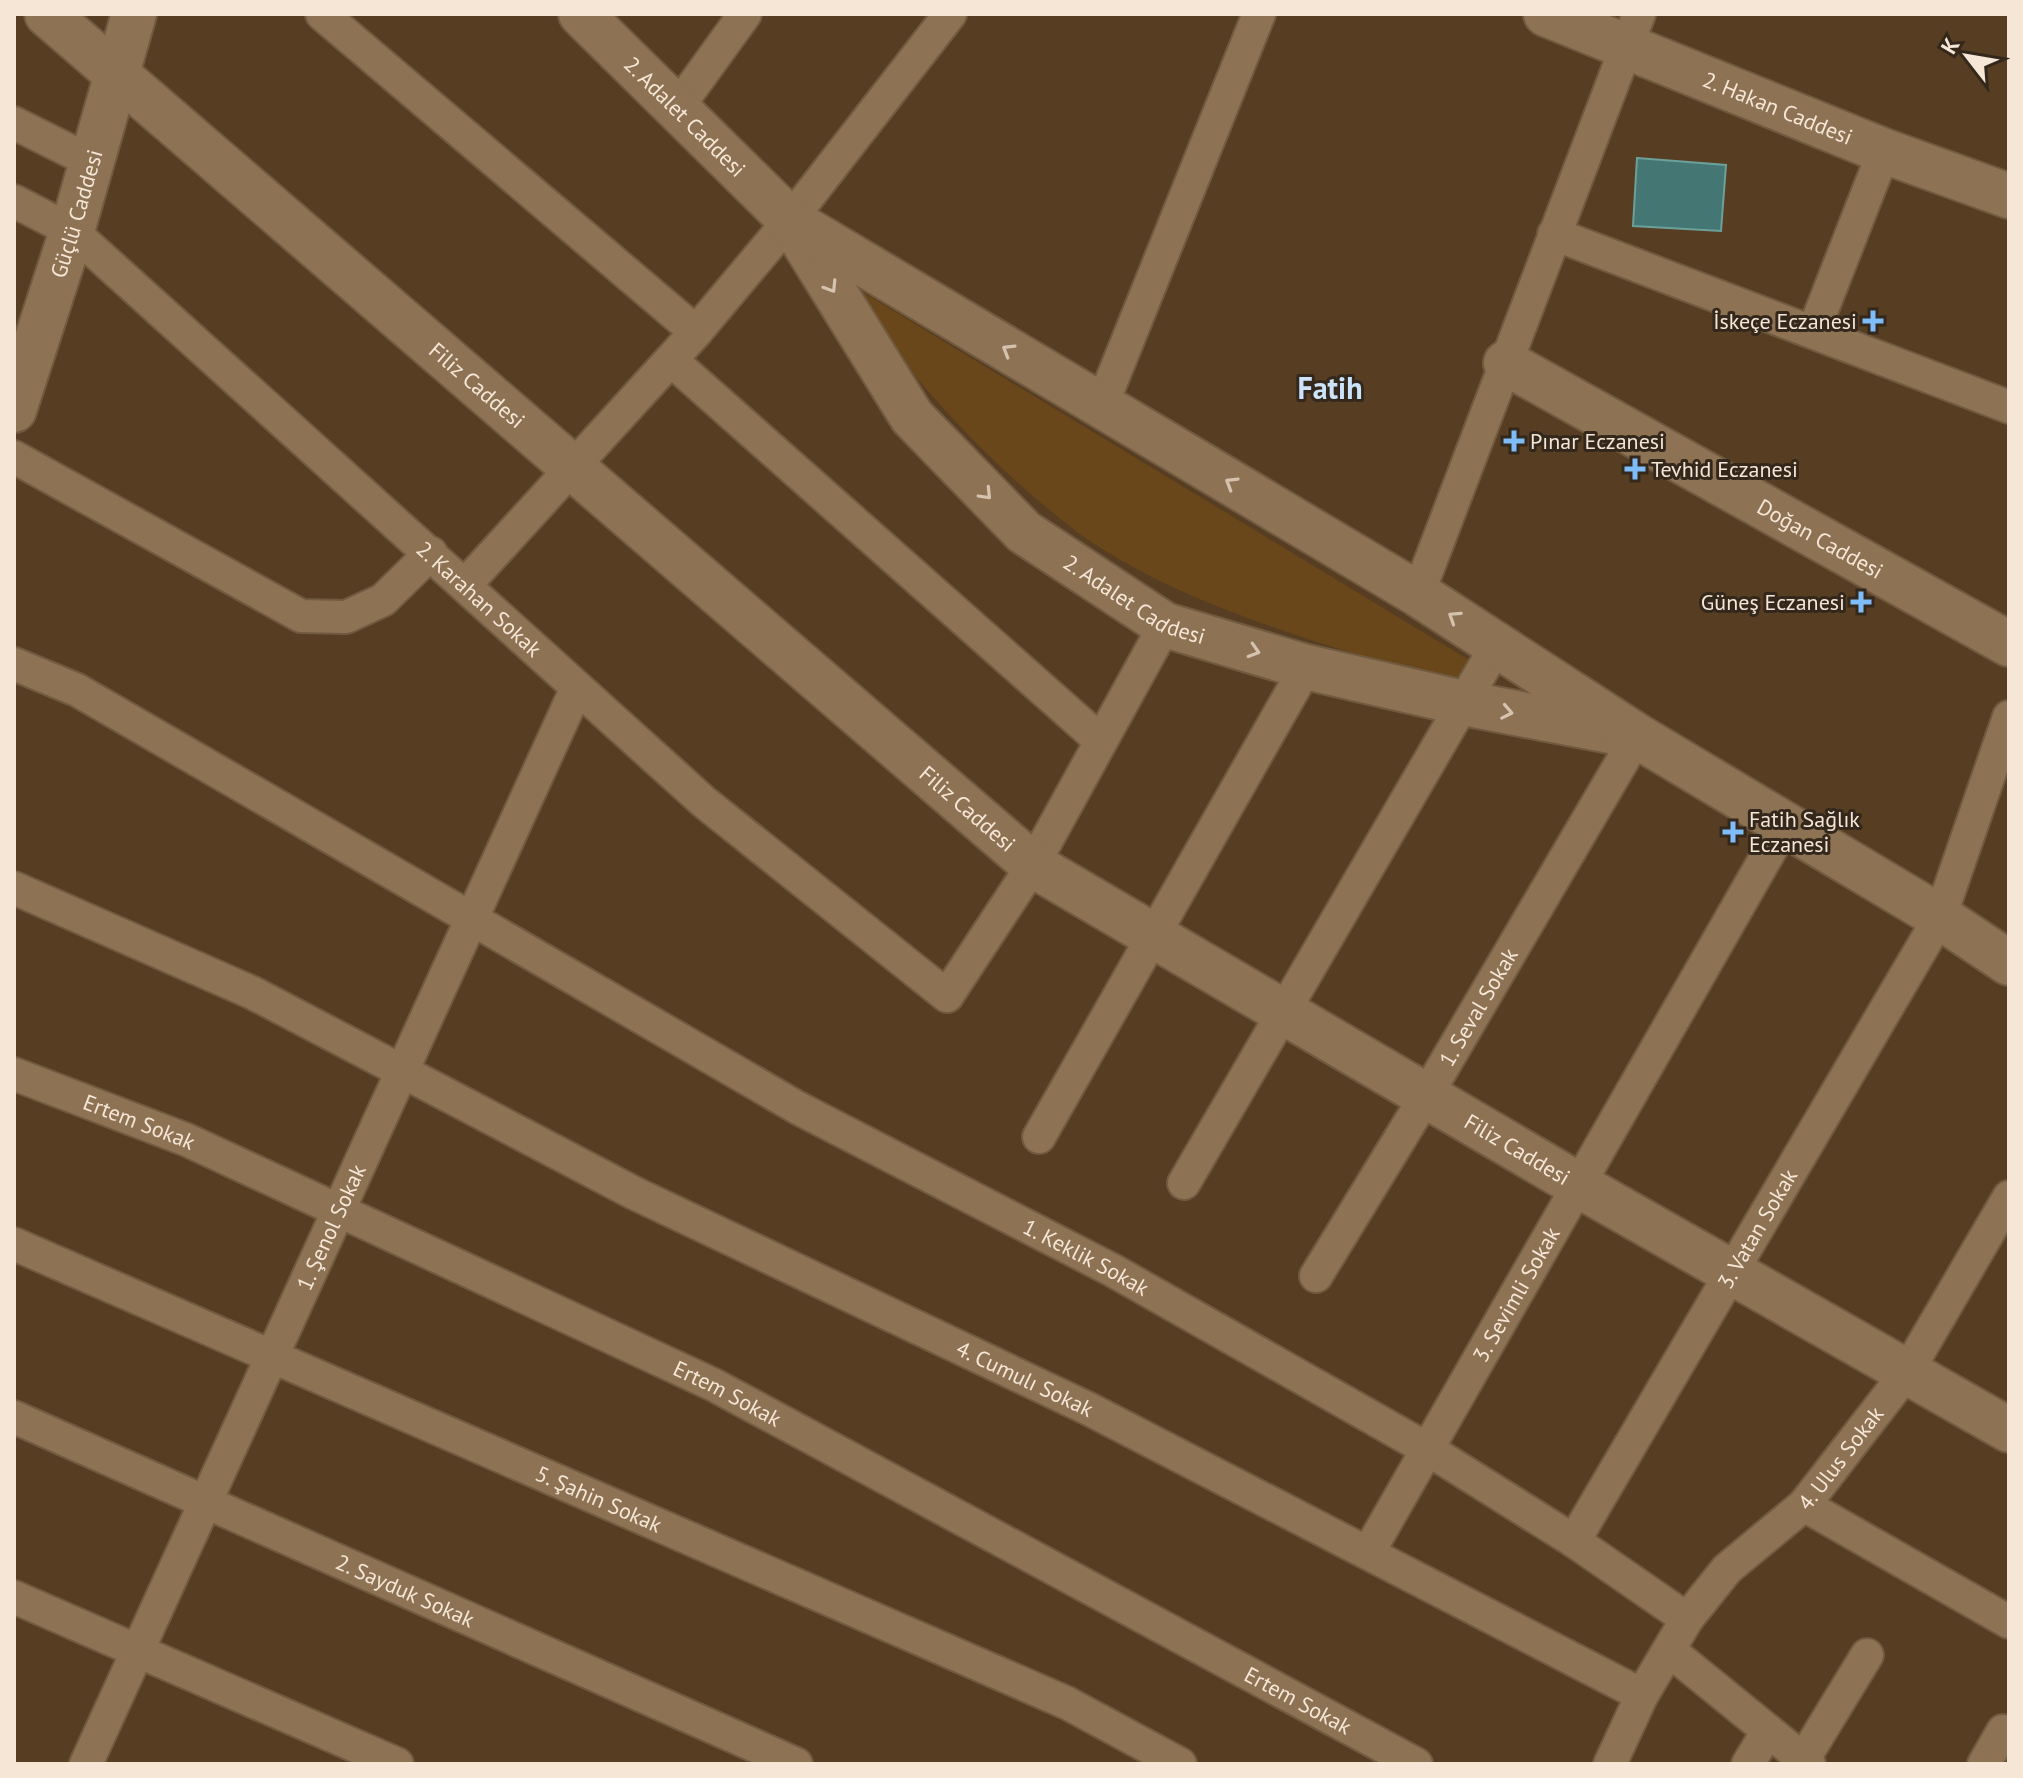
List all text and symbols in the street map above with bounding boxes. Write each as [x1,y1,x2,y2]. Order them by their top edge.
north arrow [1927,16,2007,96]
text: K [1934,32,1966,59]
street label: 2. Adalet Caddesi [618,50,752,183]
street label: 2. Hakan Caddesi [1699,65,1857,151]
street label: Güçlü Caddesi [44,146,109,281]
one-way arrow [822,278,837,292]
place label: İskeçe Eczanesi [1713,307,1857,335]
marker: İskeçe Eczanesi [1864,312,1882,330]
street label: Filiz Caddesi [423,336,531,434]
one-way arrow [1002,344,1017,359]
district label: Fatih [1297,368,1363,407]
place label: Pınar Eczanesi [1530,427,1665,455]
marker: Pınar Eczanesi [1505,432,1523,450]
place label: Tevhid Eczanesi [1651,455,1798,483]
marker: Tevhid Eczanesi [1626,460,1644,478]
one-way arrow [1225,478,1240,493]
one-way arrow [977,484,991,499]
street label: Doğan Caddesi [1752,492,1888,585]
street label: 2. Karahan Sokak [411,535,548,663]
street label: 2. Adalet Caddesi [1058,548,1209,650]
place label: Güneş Eczanesi [1701,588,1845,616]
marker: Güneş Eczanesi [1852,593,1870,611]
one-way arrow [1448,612,1463,627]
one-way arrow [1247,642,1261,658]
one-way arrow [1500,702,1514,719]
street label: Filiz Caddesi [914,759,1021,858]
place label: Fatih Sağlık Eczanesi [1749,805,1860,858]
marker: Fatih Sağlık Eczanesi [1724,823,1742,841]
street label: 1. Seval Sokak [1433,942,1524,1071]
street label: Ertem Sokak [79,1088,200,1156]
street label: Filiz Caddesi [1459,1107,1575,1191]
street label: 1. Şenol Sokak [290,1159,372,1295]
street label: 3. Vatan Sokak [1711,1163,1803,1294]
street label: 1. Keklik Sokak [1018,1213,1155,1302]
street label: 3. Sevimli Sokak [1466,1221,1566,1367]
street label: 4. Cumulı Sokak [952,1334,1098,1423]
street label: Ertem Sokak [669,1354,787,1433]
street label: 4. Ulus Sokak [1791,1400,1890,1516]
street label: 5. Şahin Sokak [531,1459,667,1539]
street label: 2. Sayduk Sokak [332,1548,479,1634]
street label: Ertem Sokak [1240,1660,1357,1741]

